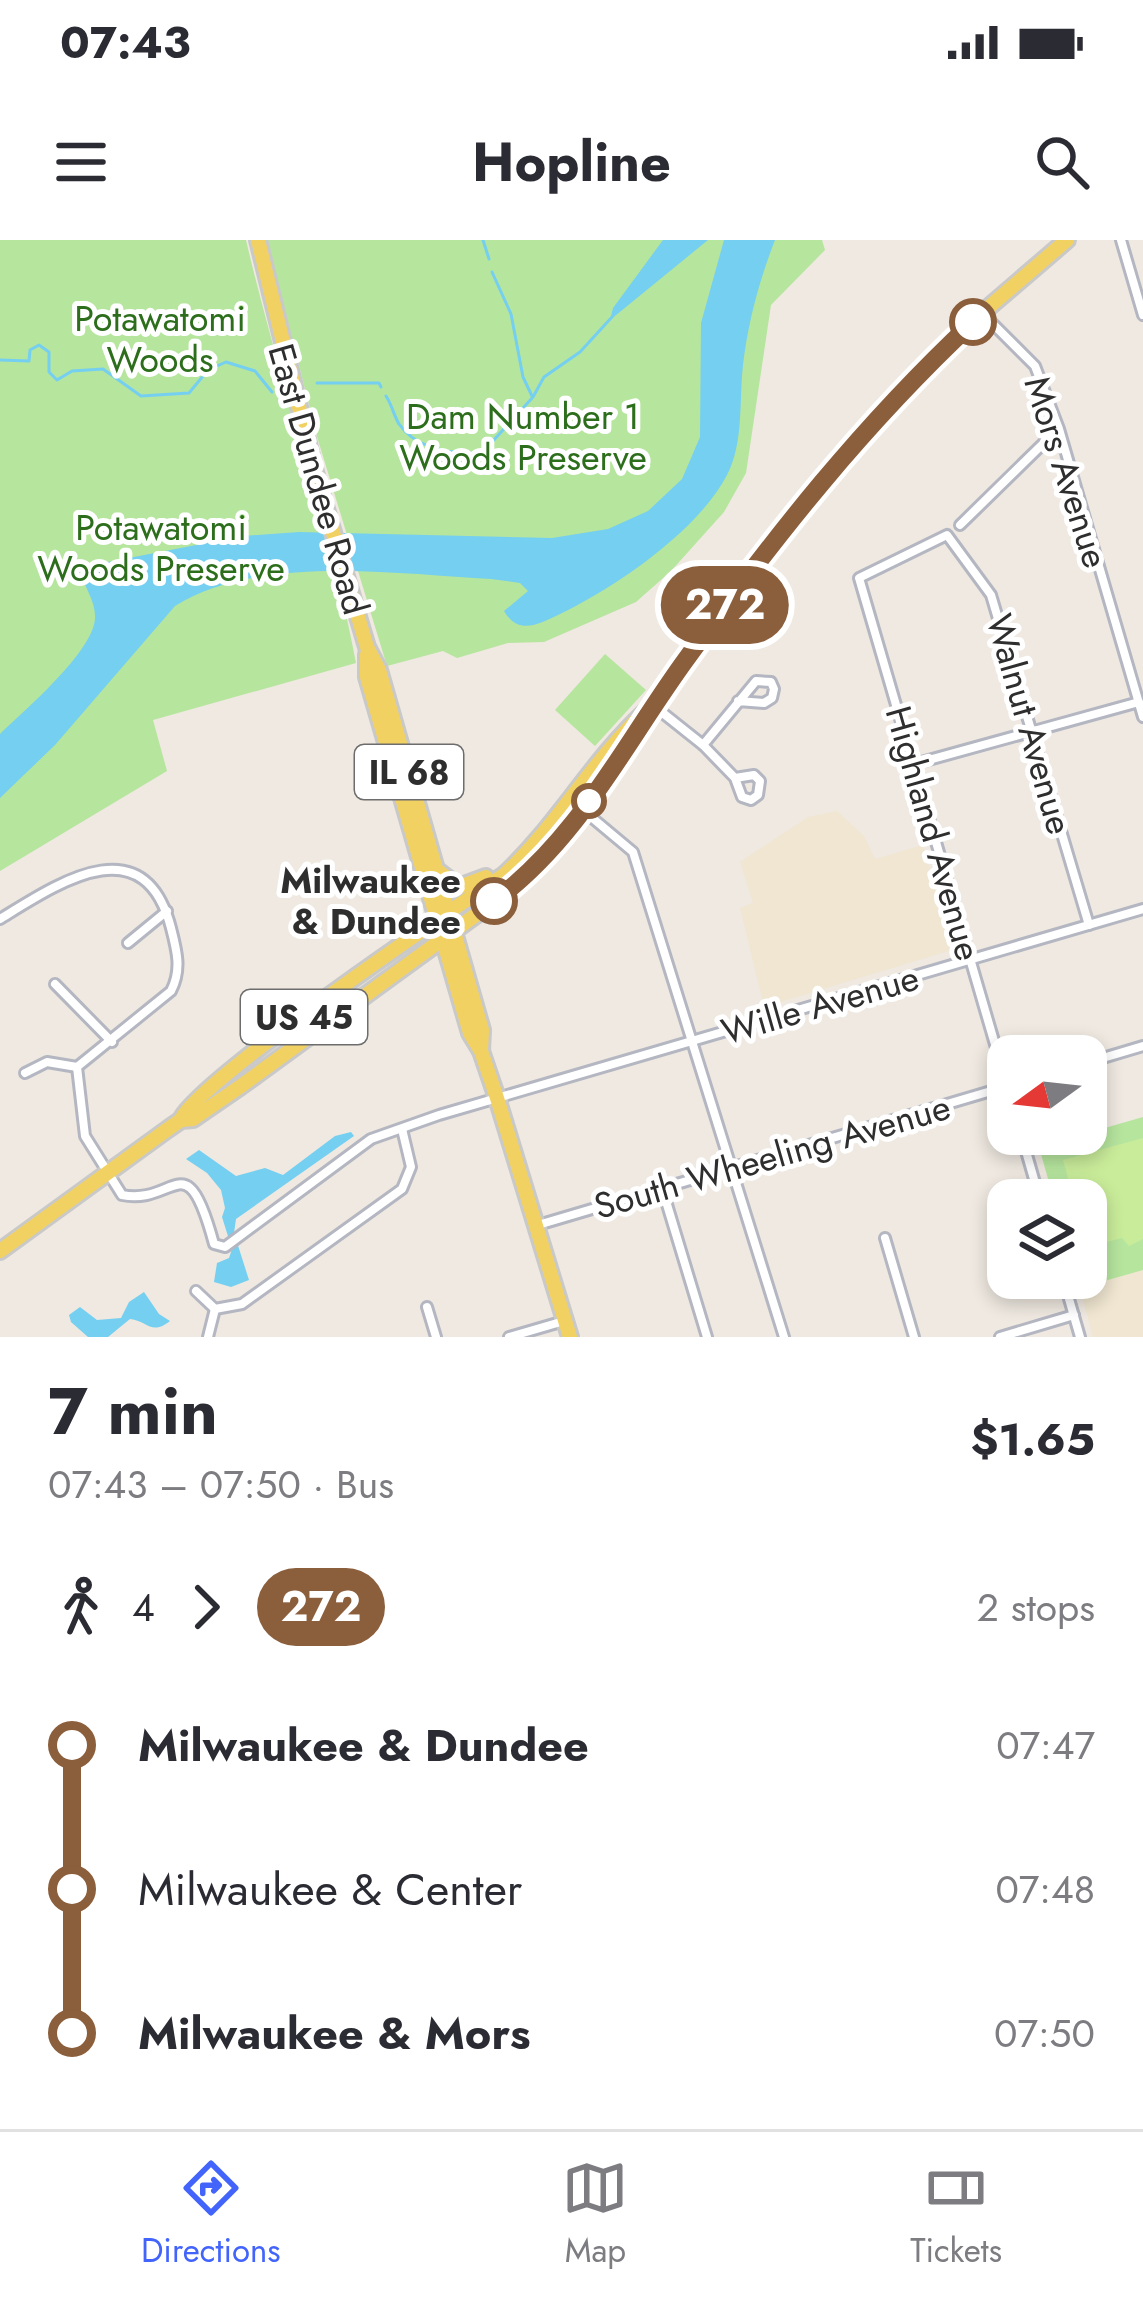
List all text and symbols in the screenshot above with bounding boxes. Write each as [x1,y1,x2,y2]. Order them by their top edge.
text: 07:43 [60,10,191,75]
text: Hopline [472,123,671,201]
icon: menu [48,129,114,195]
icon: search [1029,129,1095,195]
park label: Potawatomi Woods [74,292,246,385]
unlabelled marker [951,300,995,344]
street label: East Dundee Road [255,338,383,620]
street label: Mors Avenue [1012,370,1122,574]
park label: Dam Number 1 Woods Preserve [399,390,647,483]
park label: Potawatomi Woods Preserve [37,501,285,594]
line badge: 272 [656,566,794,644]
text: 272 [685,574,765,635]
street label: Walnut Avenue [974,608,1086,840]
street label: Highland Avenue [873,700,995,966]
road number: IL 68 [355,745,463,799]
unlabelled marker [573,785,605,817]
place label: Milwaukee & Dundee [280,854,461,947]
marker: Milwaukee & Dundee [472,879,516,923]
street label: Wille Avenue [715,951,925,1057]
road number: US 45 [241,990,367,1044]
north arrow [987,1035,1107,1155]
map controls [987,1035,1107,1299]
street label: South Wheeling Avenue [588,1080,956,1232]
button: layers [987,1179,1107,1299]
text: 7 min [48,1363,218,1459]
text: $1.65 [970,1407,1095,1472]
text: 07:43 – 07:50 · Bus [48,1456,394,1513]
icon: walk [48,1574,114,1640]
icon: forward [173,1574,239,1640]
text: 272 [281,1576,361,1637]
text: 4 [132,1579,155,1636]
text: 2 stops [977,1579,1095,1636]
text: Milwaukee & Dundee [138,1713,589,1778]
text: 07:47 [996,1717,1095,1774]
text: Milwaukee & Center [138,1857,522,1922]
text: 07:48 [995,1861,1095,1918]
text: Milwaukee & Mors [138,2001,530,2066]
text: 07:50 [994,2005,1095,2062]
tab: Directions [141,2155,281,2274]
tab: Map [562,2155,628,2274]
tab: Tickets [910,2155,1002,2274]

